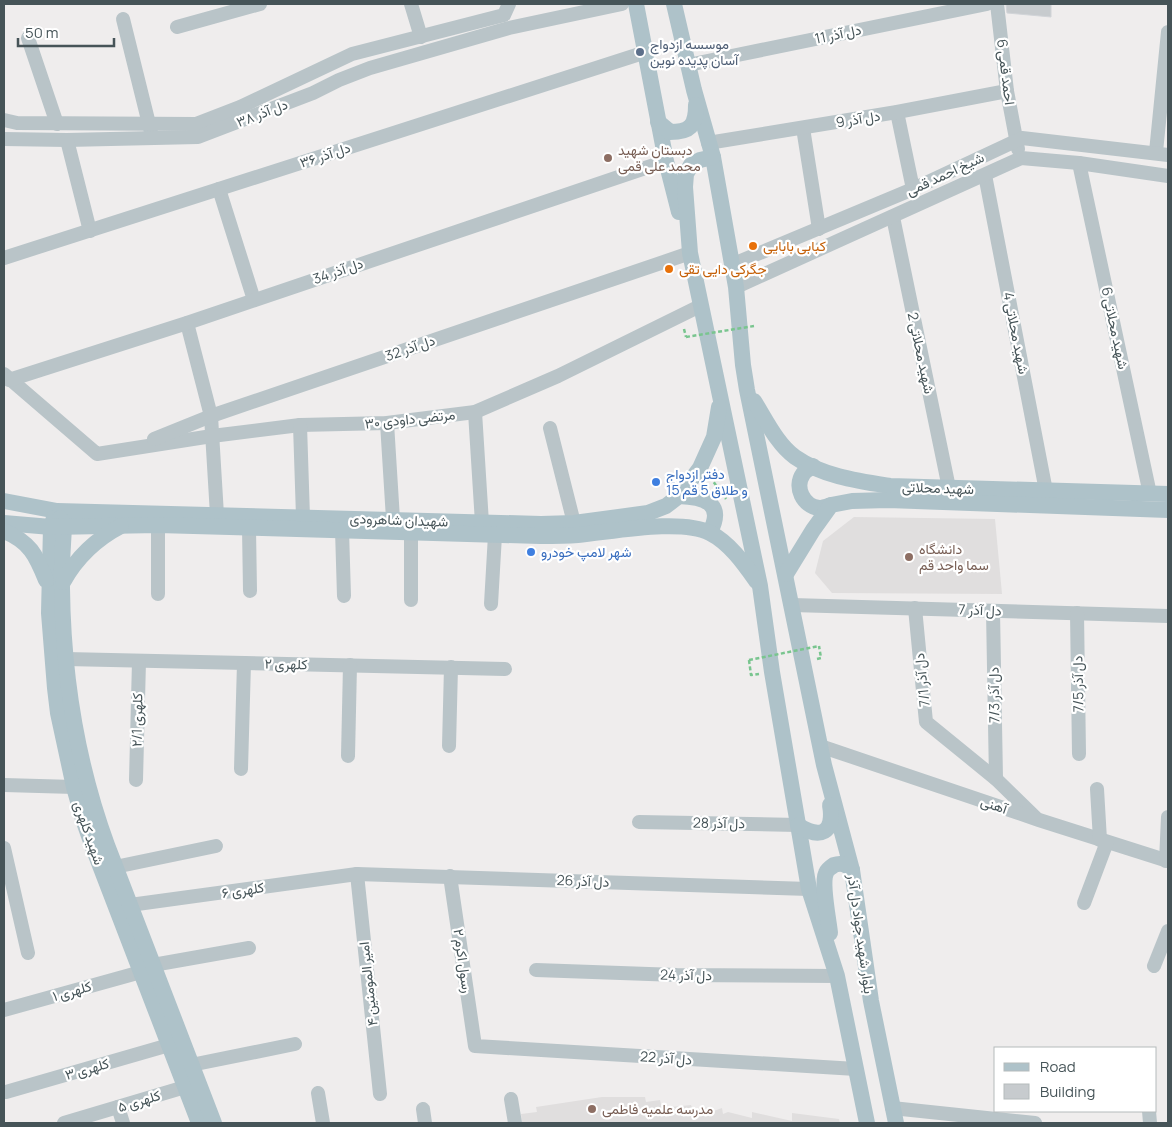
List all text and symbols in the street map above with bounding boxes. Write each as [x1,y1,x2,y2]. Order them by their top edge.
scale bar [18,15,114,47]
street label: دل آذر 11 [813,19,863,49]
text: 50 m [25,22,59,43]
place label: موسسه ازدواج آسان پدیده نوین [650,34,740,70]
street label: احمد قمی 6 [993,38,1020,106]
marker: موسسه ازدواج آسان پدیده نوین [634,46,646,58]
street label: دل آذر ۳۸ [233,94,291,132]
street label: دل آذر 9 [834,106,882,132]
street label: دل آذر ۳۶ [297,137,353,173]
place label: دبستان شهید محمد علی قمی [618,140,701,175]
street label: شیخ احمد قمی [903,147,988,202]
marker: دبستان شهید محمد علی قمی [602,152,614,164]
place label: کبابی بابایی [763,236,826,255]
marker: کبابی بابایی [747,240,759,252]
street label: دل آذر 34 [310,253,366,289]
place label: جگرکی دایی تقی [679,259,767,278]
marker: جگرکی دایی تقی [663,263,675,275]
street label: شهید محلاتی 6 [1098,285,1133,371]
street label: شهید محلاتی 4 [999,290,1034,376]
street label: شهید محلاتی 2 [904,310,939,395]
street label: دل آذر 32 [382,330,438,366]
street label: ۳۰ مرتضی داودی [364,404,456,433]
place label: دفتر ازدواج 15 و طلاق 5 قم [666,464,748,499]
marker: دفتر ازدواج 15 و طلاق 5 قم [650,476,662,488]
street label: شهید محلاتی [902,477,974,498]
street label: شهیدان شاهرودی [349,508,449,531]
place label: دانشگاه سما واحد قم [919,539,989,574]
place label: شهر لامپ خودرو [541,542,632,562]
marker: شهر لامپ خودرو [525,546,537,558]
marker: دانشگاه سما واحد قم [903,551,915,563]
street label: دل آذر 7 [958,599,1002,621]
street label: دل آذر 7/1 [909,652,935,708]
street label: کلهری ۲ [264,654,308,673]
street label: دل آذر 7/5 [1068,655,1088,712]
street label: دل آذر 7/3 [984,666,1004,723]
street label: کلهری ۲/1 [127,693,146,747]
street label: آهنی [978,791,1012,818]
street label: شهید کلهری [70,798,109,867]
street label: دل آذر 28 [693,813,746,833]
street label: دل آذر 26 [556,870,610,892]
street label: بلوار شهید جواد دل آذر [843,872,879,995]
street label: کلهری ۶ [221,877,265,902]
street label: رسول اکرم ۲ [449,927,477,995]
street label: امیر المومنین ۴ [354,941,381,1027]
street label: دل آذر 24 [660,965,712,985]
street label: کلهری ۱ [50,976,94,1005]
street label: دل آذر 22 [639,1046,693,1070]
legend [994,1047,1157,1112]
street label: کلهری ۳ [63,1053,111,1084]
text: Road [1040,1056,1076,1077]
text: Building [1040,1081,1095,1102]
street label: کلهری ۵ [115,1085,163,1116]
place label: مدرسه علمیه فاطمی [602,1099,713,1118]
marker: مدرسه علمیه فاطمی [586,1103,598,1115]

